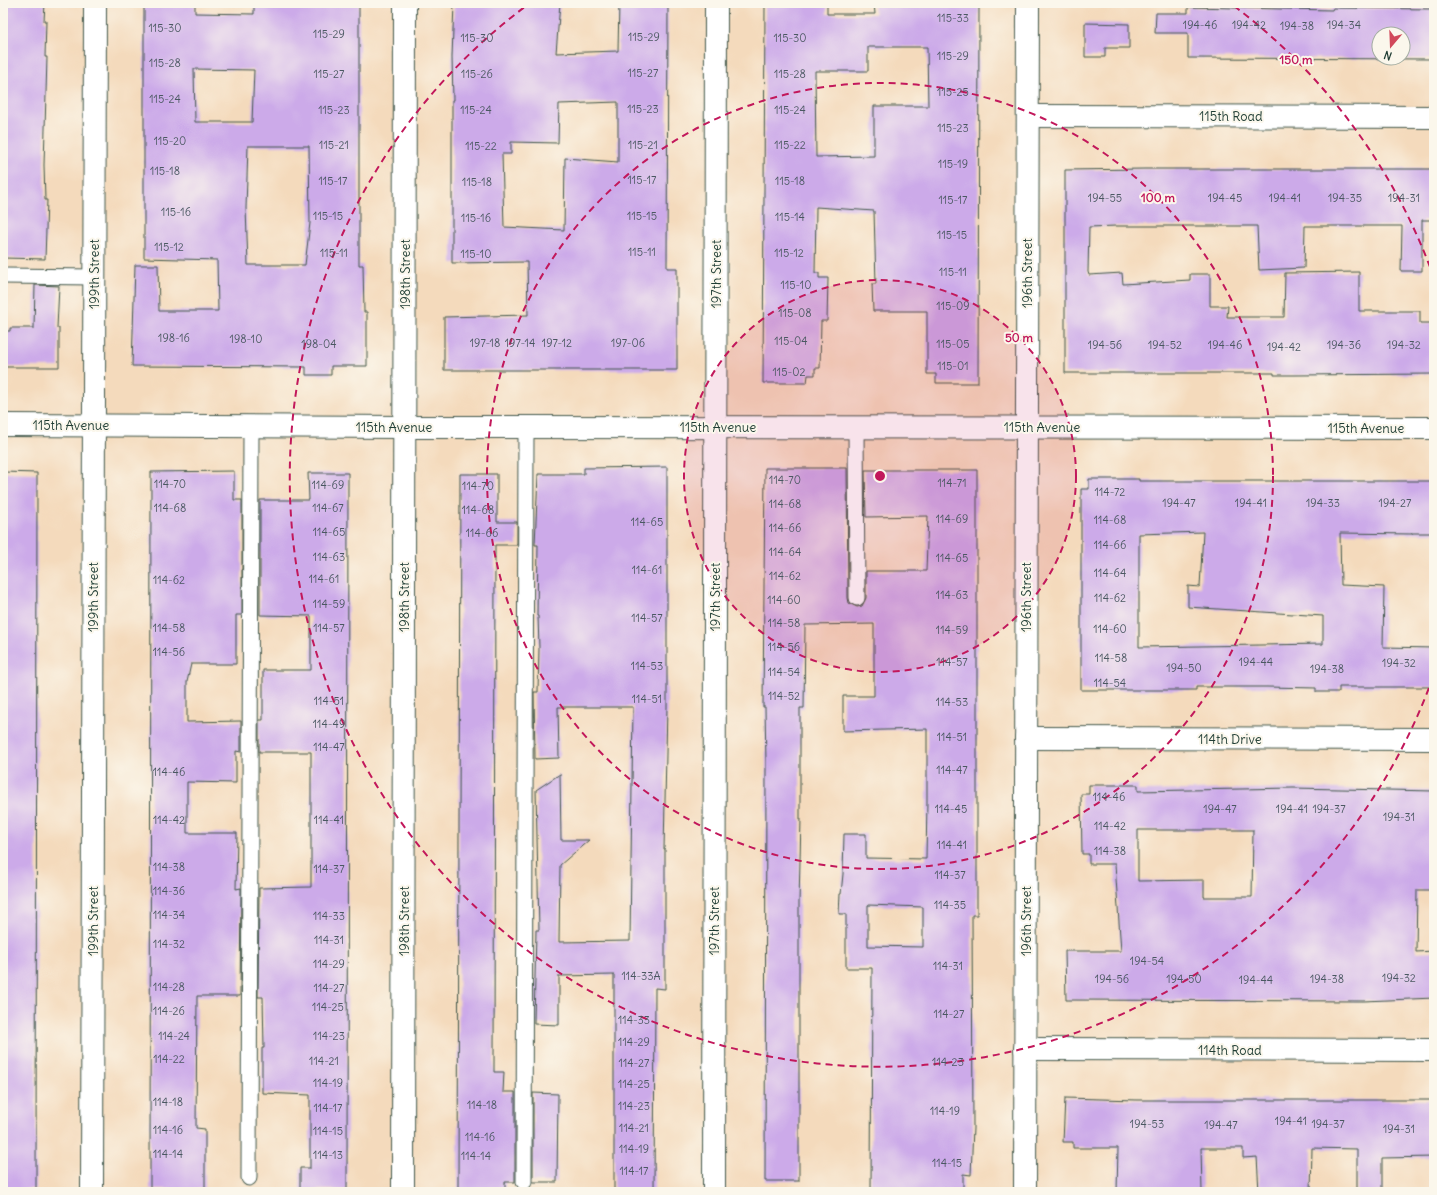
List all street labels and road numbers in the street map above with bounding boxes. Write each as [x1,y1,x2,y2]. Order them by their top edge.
street label: 115th Road [1199,108,1263,125]
street label: 196th Street [1019,237,1036,308]
street label: 199th Street [86,238,103,309]
street label: 198th Street [397,238,414,309]
street label: 197th Street [708,239,725,308]
street label: 115th Avenue [33,417,109,434]
street label: 115th Avenue [356,419,432,436]
street label: 115th Avenue [680,419,756,436]
street label: 115th Avenue [1004,419,1080,436]
street label: 115th Avenue [1328,420,1404,437]
street label: 199th Street [85,561,102,632]
street label: 198th Street [396,561,413,632]
street label: 196th Street [1018,561,1035,632]
street label: 197th Street [707,562,724,631]
street label: 114th Drive [1198,731,1262,748]
street label: 199th Street [85,885,102,956]
street label: 198th Street [396,885,413,956]
street label: 196th Street [1018,885,1035,956]
street label: 197th Street [706,886,723,955]
street label: 114th Road [1198,1042,1262,1059]

